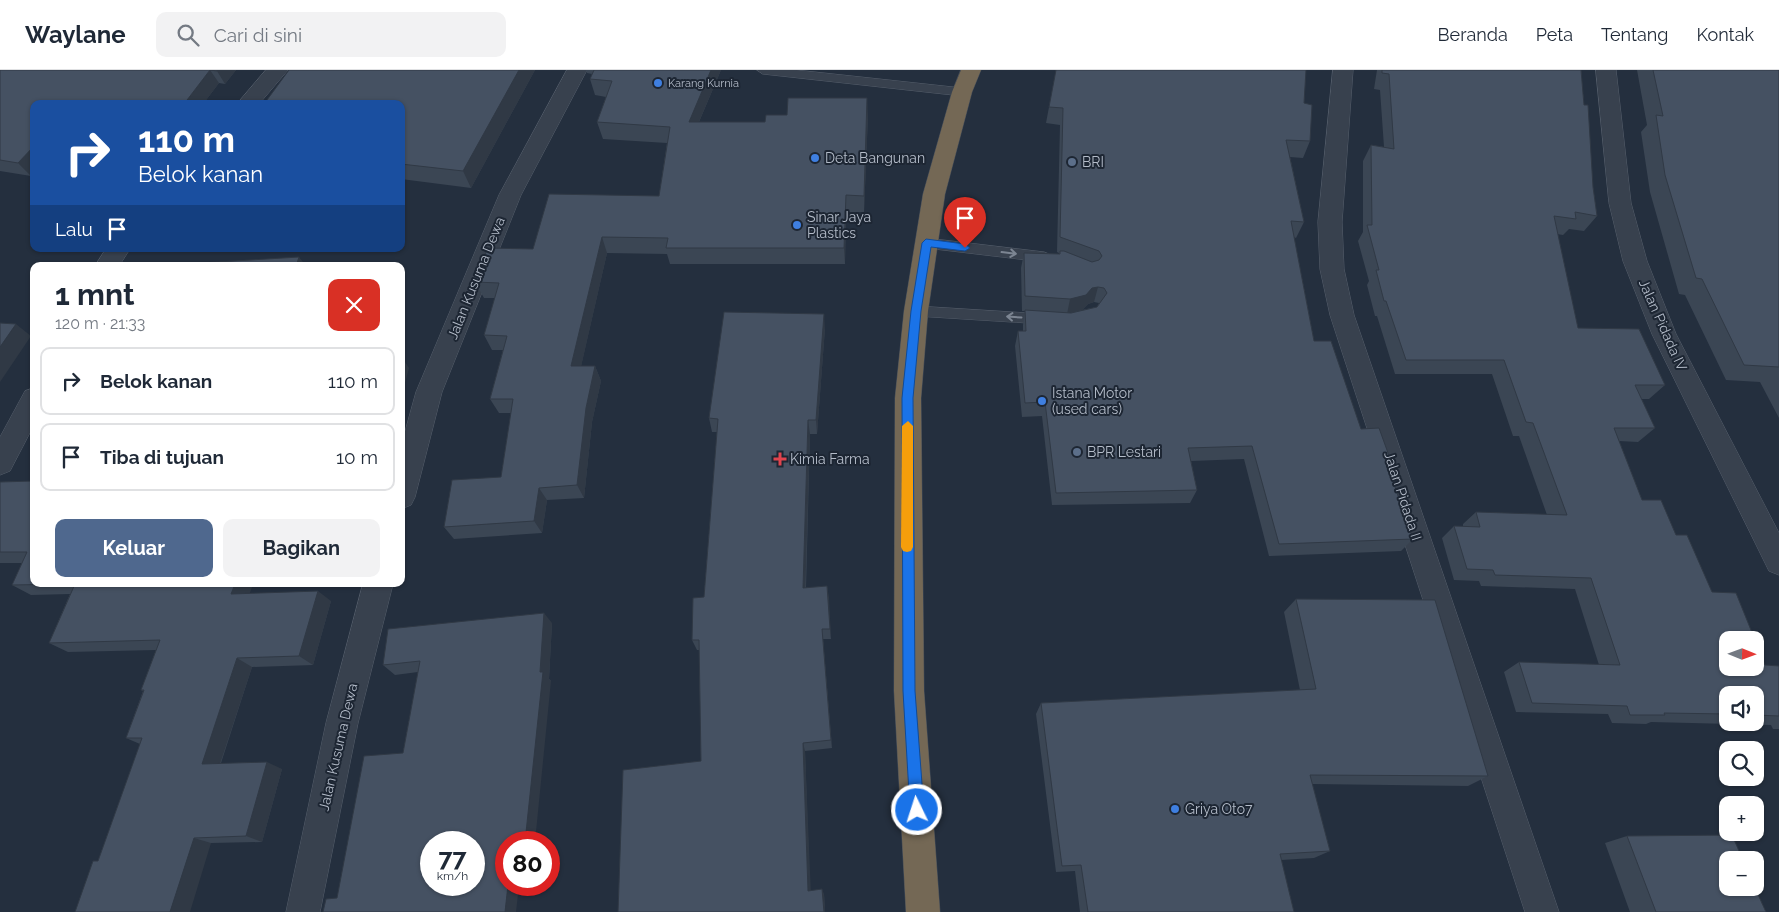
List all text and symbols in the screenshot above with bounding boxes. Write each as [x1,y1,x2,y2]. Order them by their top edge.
search box [156,12,506,57]
text: Waylane [25,20,126,49]
icon: search [174,21,202,49]
text: Cari di sini [214,24,302,46]
text: Beranda [1438,24,1508,45]
text: Peta [1536,24,1573,45]
text: Tentang [1601,24,1668,45]
text: Kontak [1696,24,1754,45]
marker: Karang Kurnia [652,77,664,89]
place label: Karang Kurnia [668,77,739,90]
text: 110 m [138,119,235,160]
icon: right [55,120,120,185]
place label: Deta Bangunan [825,150,925,166]
marker: Deta Bangunan [809,152,821,164]
place label: BRI [1082,154,1104,170]
marker: BRI [1066,156,1078,168]
text: Belok kanan [138,161,263,187]
pin [944,197,986,248]
icon: arrive [951,204,979,232]
place label: Sinar Jaya Plastics [807,209,871,241]
icon: arrive [103,215,131,243]
street label: Jalan Kusuma Dewa [444,215,508,341]
text: Lalu [55,218,93,240]
marker: Sinar Jaya Plastics [791,219,803,231]
one-way arrow [1001,248,1017,258]
text: 1 mnt [55,277,135,312]
street label: Jalan Pidada IV [1636,277,1691,374]
button: close [328,279,380,331]
one-way arrow [1006,313,1022,322]
text: 120 m · 21:33 [55,314,145,333]
icon: right [57,367,85,395]
text: Belok kanan [100,370,212,392]
text: 110 m [328,370,378,392]
place label: Istana Motor (used cars) [1052,385,1132,417]
marker: Istana Motor (used cars) [1036,395,1048,407]
icon: arrive [57,443,85,471]
place label: BPR Lestari [1087,444,1161,460]
text: Tiba di tujuan [100,446,224,468]
text: 10 m [336,446,378,468]
marker: BPR Lestari [1071,446,1083,458]
street label: Jalan Pidada II [1381,450,1425,542]
place label: Kimia Farma [790,451,870,467]
marker: Kimia Farma [774,453,786,465]
button: Keluar [55,519,213,577]
button: Bagikan [223,519,380,577]
north arrow [1719,631,1764,676]
map controls [1719,631,1764,896]
street label: Jalan Kusuma Dewa [316,682,360,812]
button: sound [1719,686,1764,731]
button: search [1719,741,1764,786]
position arrow [890,783,942,835]
button: + [1719,796,1764,841]
place label: Griya Oto7 [1185,801,1253,817]
marker: Griya Oto7 [1169,803,1181,815]
speed limit sign: 80 [495,831,560,896]
text: 77 [438,842,467,872]
button: − [1719,851,1764,896]
text: km/h [437,869,468,883]

